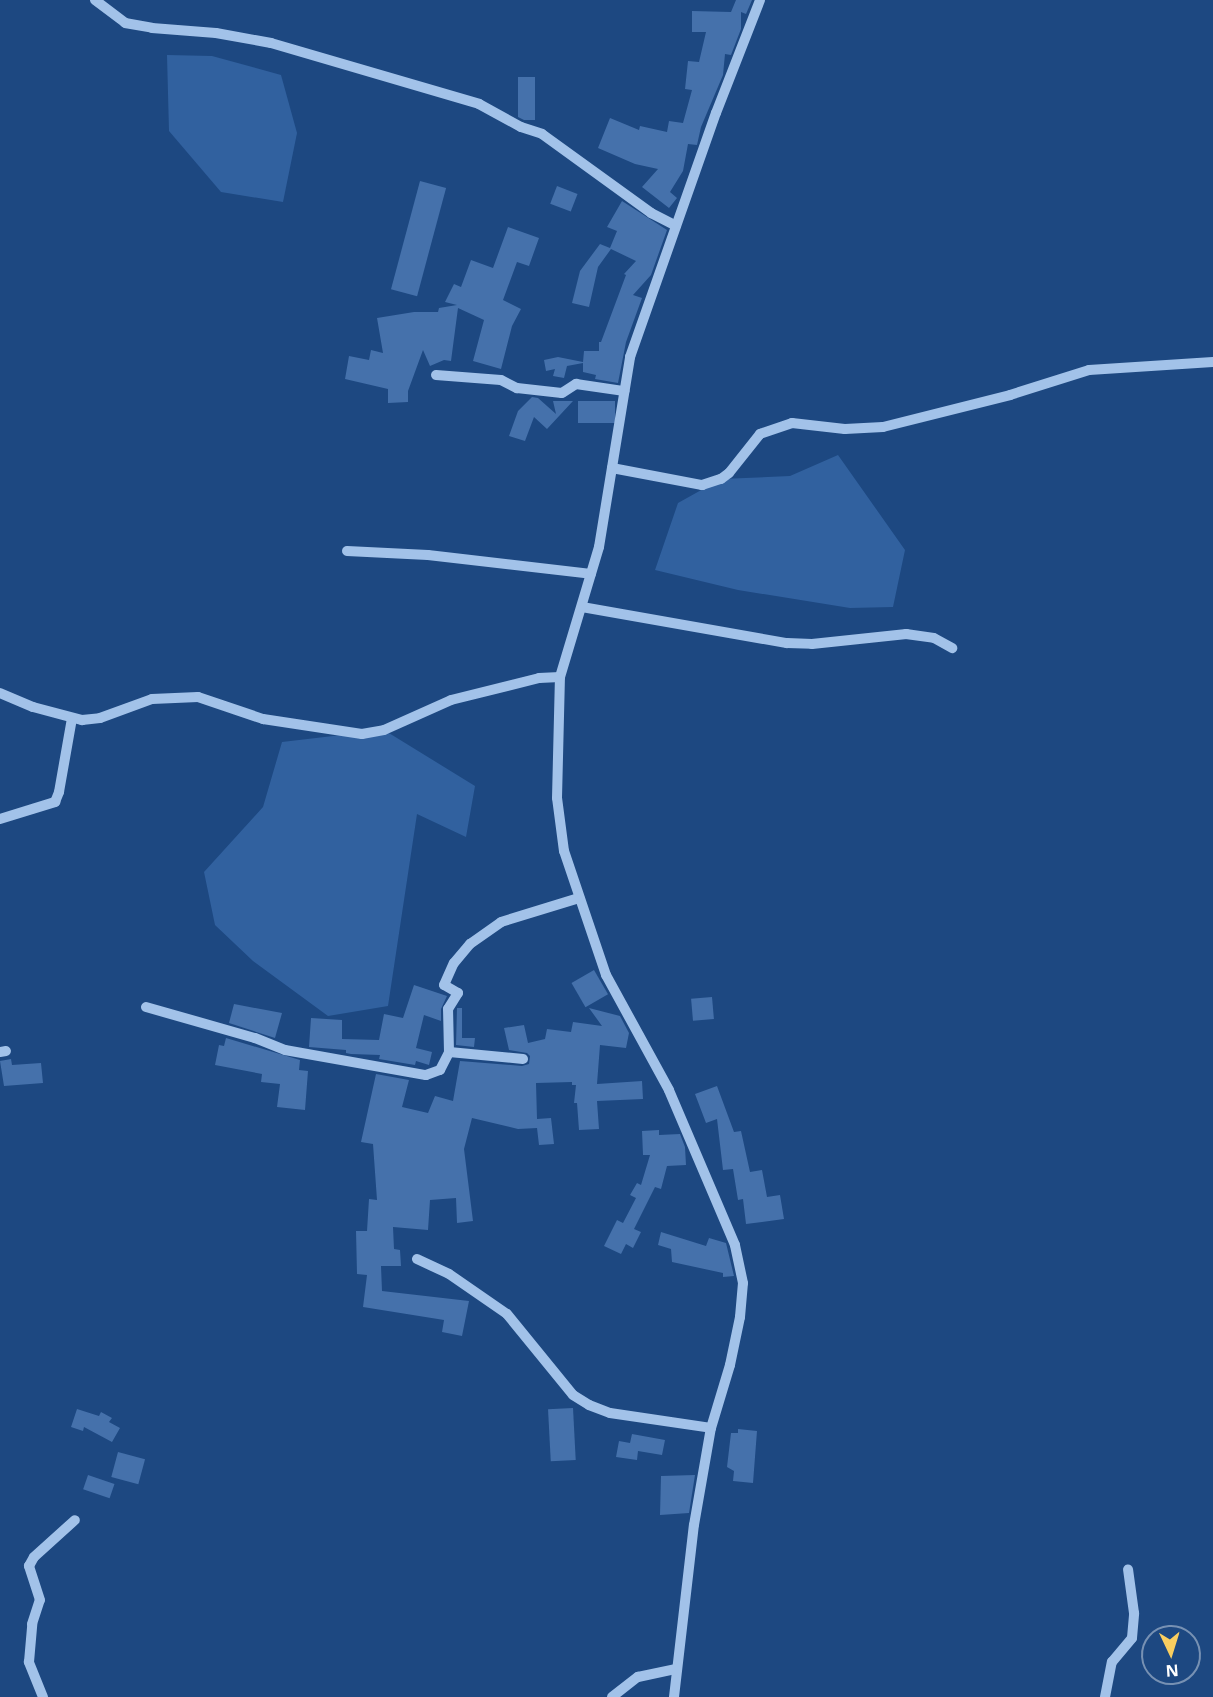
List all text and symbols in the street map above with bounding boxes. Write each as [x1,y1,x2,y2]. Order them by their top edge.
north arrow [1141,1625,1201,1685]
text: N [1165,1660,1179,1682]

